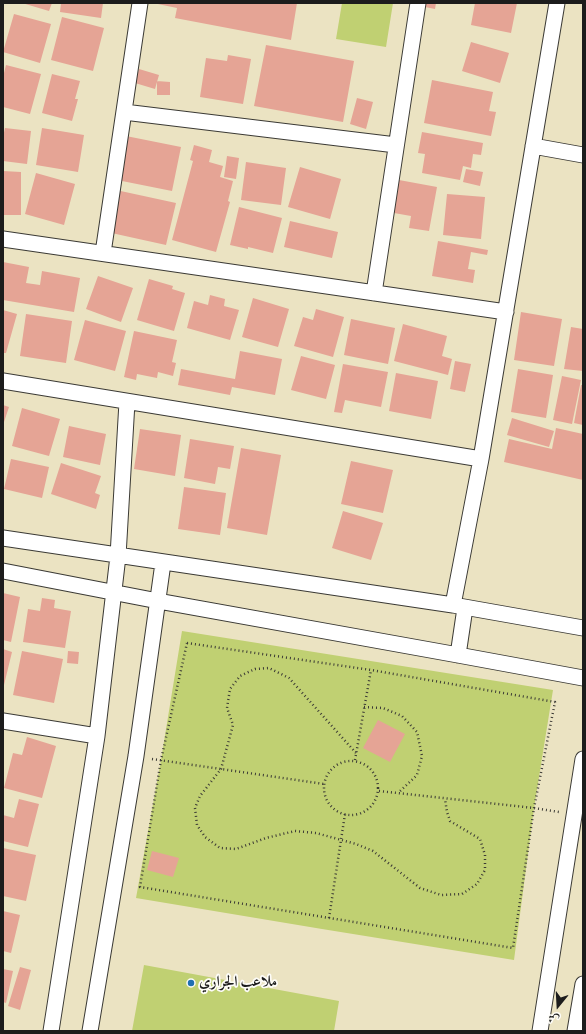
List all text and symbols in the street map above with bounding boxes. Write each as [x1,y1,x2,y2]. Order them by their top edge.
place label: ملاعب الجراري [199,974,277,992]
marker: ملاعب الجراري [186,978,196,988]
north arrow [538,986,578,1026]
text: ش [547,1009,562,1027]

